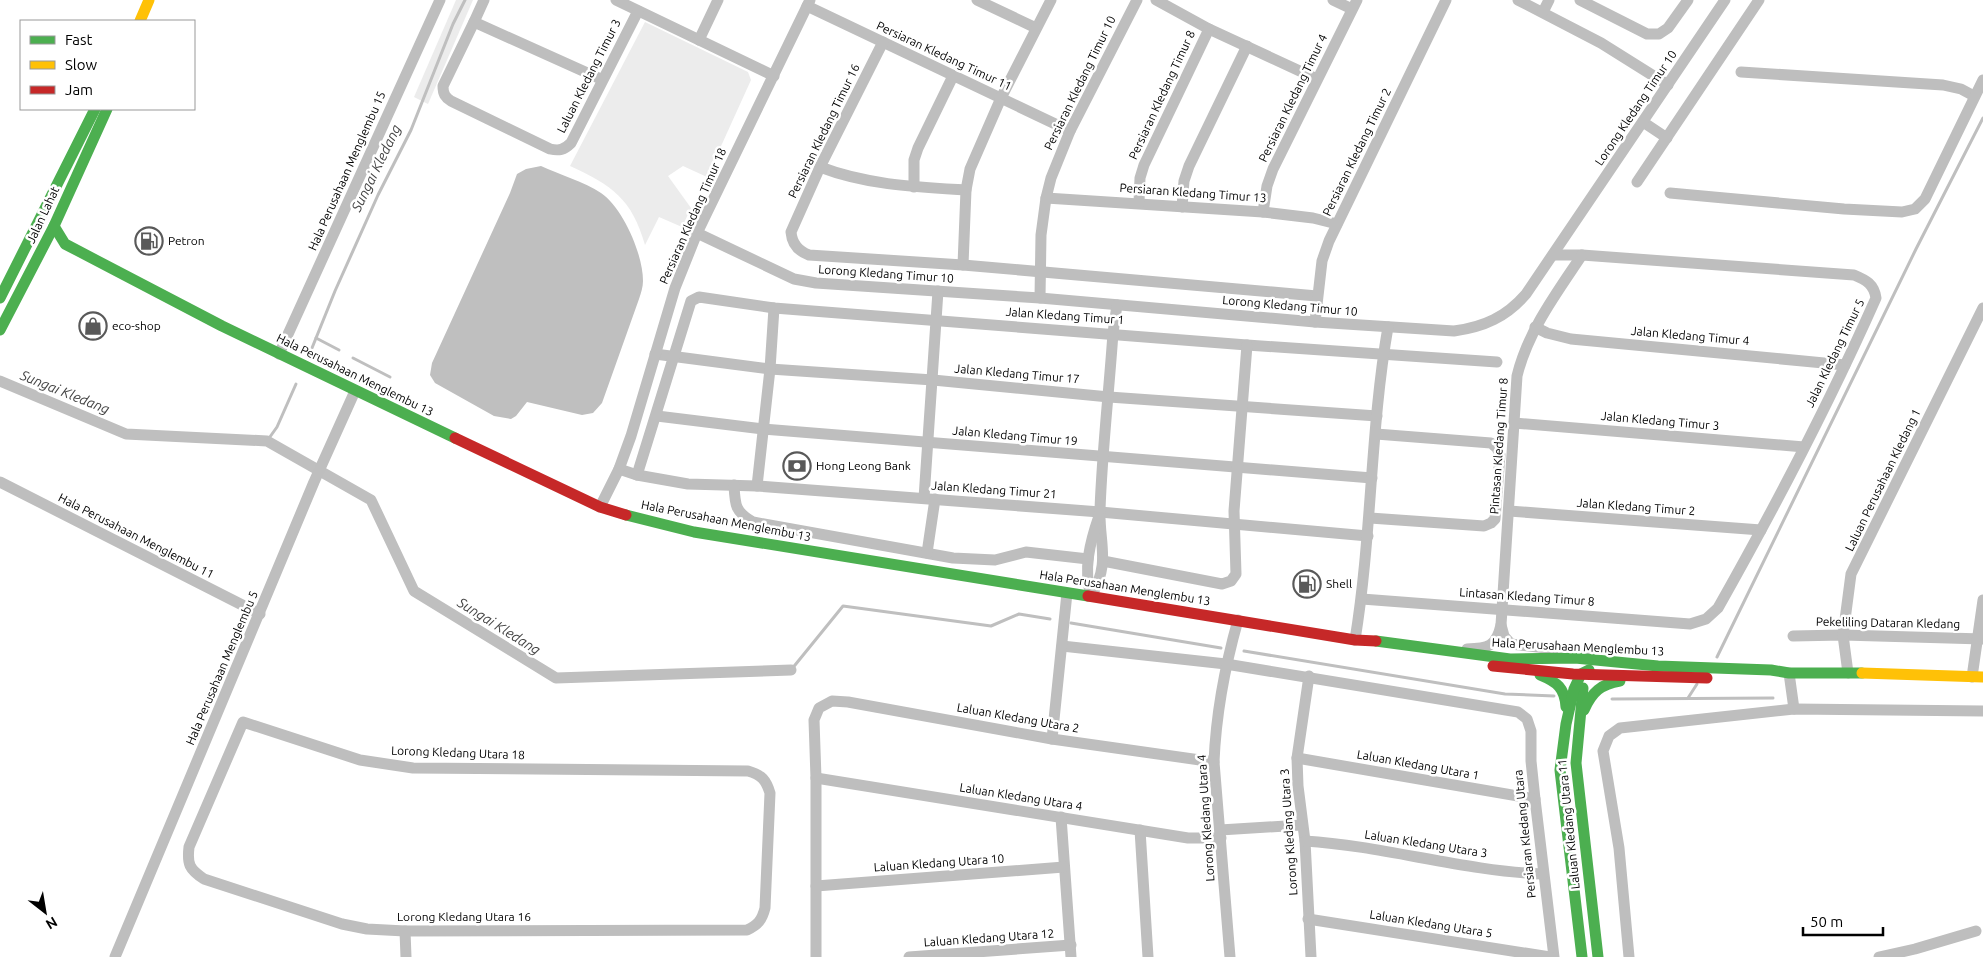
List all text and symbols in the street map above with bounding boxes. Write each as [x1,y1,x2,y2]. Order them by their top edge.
street label: Persiaran Kledang Timur 10 [1041,14,1118,152]
street label: Laluan Kledang Timur 3 [554,17,623,135]
street label: Persiaran Kledang Timur 11 [875,19,1014,93]
legend [20,20,195,110]
street label: Persiaran Kledang Timur 8 [1126,28,1197,161]
text: Fast [65,31,93,48]
street label: Persiaran Kledang Timur 4 [1256,32,1329,164]
street label: Lorong Kledang Timur 10 [1592,48,1679,168]
text: Slow [65,56,98,73]
street label: Persiaran Kledang Timur 16 [785,62,862,200]
text: Jam [65,81,93,98]
street label: Persiaran Kledang Timur 2 [1320,86,1393,218]
street label: Hala Perusahaan Menglembu 15 [305,89,388,252]
water label: Sungai Kledang [348,122,404,215]
street label: Persiaran Kledang Timur 18 [657,146,729,286]
street label: Persiaran Kledang Timur 13 [1119,181,1267,204]
street label: Jalan Lahat [24,184,61,245]
fuel station icon: Petron [134,226,164,256]
place label: Petron [168,234,205,247]
street label: Lorong Kledang Timur 10 [818,262,954,285]
street label: Lorong Kledang Timur 10 [1222,293,1359,318]
street label: Jalan Kledang Timur 5 [1803,296,1866,409]
street label: Jalan Kledang Timur 1 [1005,305,1125,326]
shop icon: eco-shop [78,311,108,341]
place label: eco-shop [112,319,161,332]
street label: Jalan Kledang Timur 4 [1630,324,1750,347]
street label: Hala Perusahaan Menglembu 13 [275,331,436,418]
street label: Jalan Kledang Timur 17 [954,362,1080,385]
water label: Sungai Kledang [17,366,112,417]
street label: Pintasan Kledang Timur 8 [1487,377,1510,515]
street label: Laluan Perusahaan Kledang 1 [1842,407,1923,553]
street label: Jalan Kledang Timur 3 [1600,409,1720,432]
street label: Jalan Kledang Timur 19 [952,424,1078,447]
bank icon: Hong Leong Bank [782,451,812,481]
place label: Hong Leong Bank [816,459,911,472]
street label: Jalan Kledang Timur 21 [931,479,1057,500]
street label: Hala Perusahaan Menglembu 11 [56,491,216,581]
street label: Jalan Kledang Timur 2 [1576,496,1696,517]
street label: Hala Perusahaan Menglembu 13 [640,498,812,543]
street label: Hala Perusahaan Menglembu 13 [1039,568,1211,607]
fuel station icon: Shell [1292,569,1322,599]
place label: Shell [1326,577,1352,590]
street label: Lintasan Kledang Timur 8 [1459,585,1595,608]
street label: Hala Perusahaan Menglembu 5 [183,589,260,747]
water label: Sungai Kledang [454,594,544,658]
street label: Pekeliling Dataran Kledang [1816,615,1960,630]
street label: Hala Perusahaan Menglembu 13 [1491,635,1665,658]
street label: Laluan Kledang Utara 2 [956,700,1080,735]
street label: Lorong Kledang Utara 18 [391,744,525,761]
street label: Laluan Kledang Utara 1 [1356,747,1480,782]
street label: Lorong Kledang Utara 4 [1195,754,1216,882]
street label: Laluan Kledang Utara 11 [1555,758,1582,890]
street label: Lorong Kledang Utara 3 [1278,768,1299,896]
street label: Persiaran Kledang Utara [1511,769,1538,899]
street label: Laluan Kledang Utara 4 [959,780,1084,813]
street label: Laluan Kledang Utara 3 [1364,827,1488,860]
street label: Laluan Kledang Utara 10 [873,851,1005,874]
north arrow [20,887,70,937]
scale bar [1803,904,1883,936]
street label: Laluan Kledang Utara 5 [1369,907,1493,940]
street label: Lorong Kledang Utara 16 [397,910,531,923]
text: 50 m [1810,913,1843,930]
text: N [43,914,60,933]
street label: Laluan Kledang Utara 12 [923,926,1055,949]

